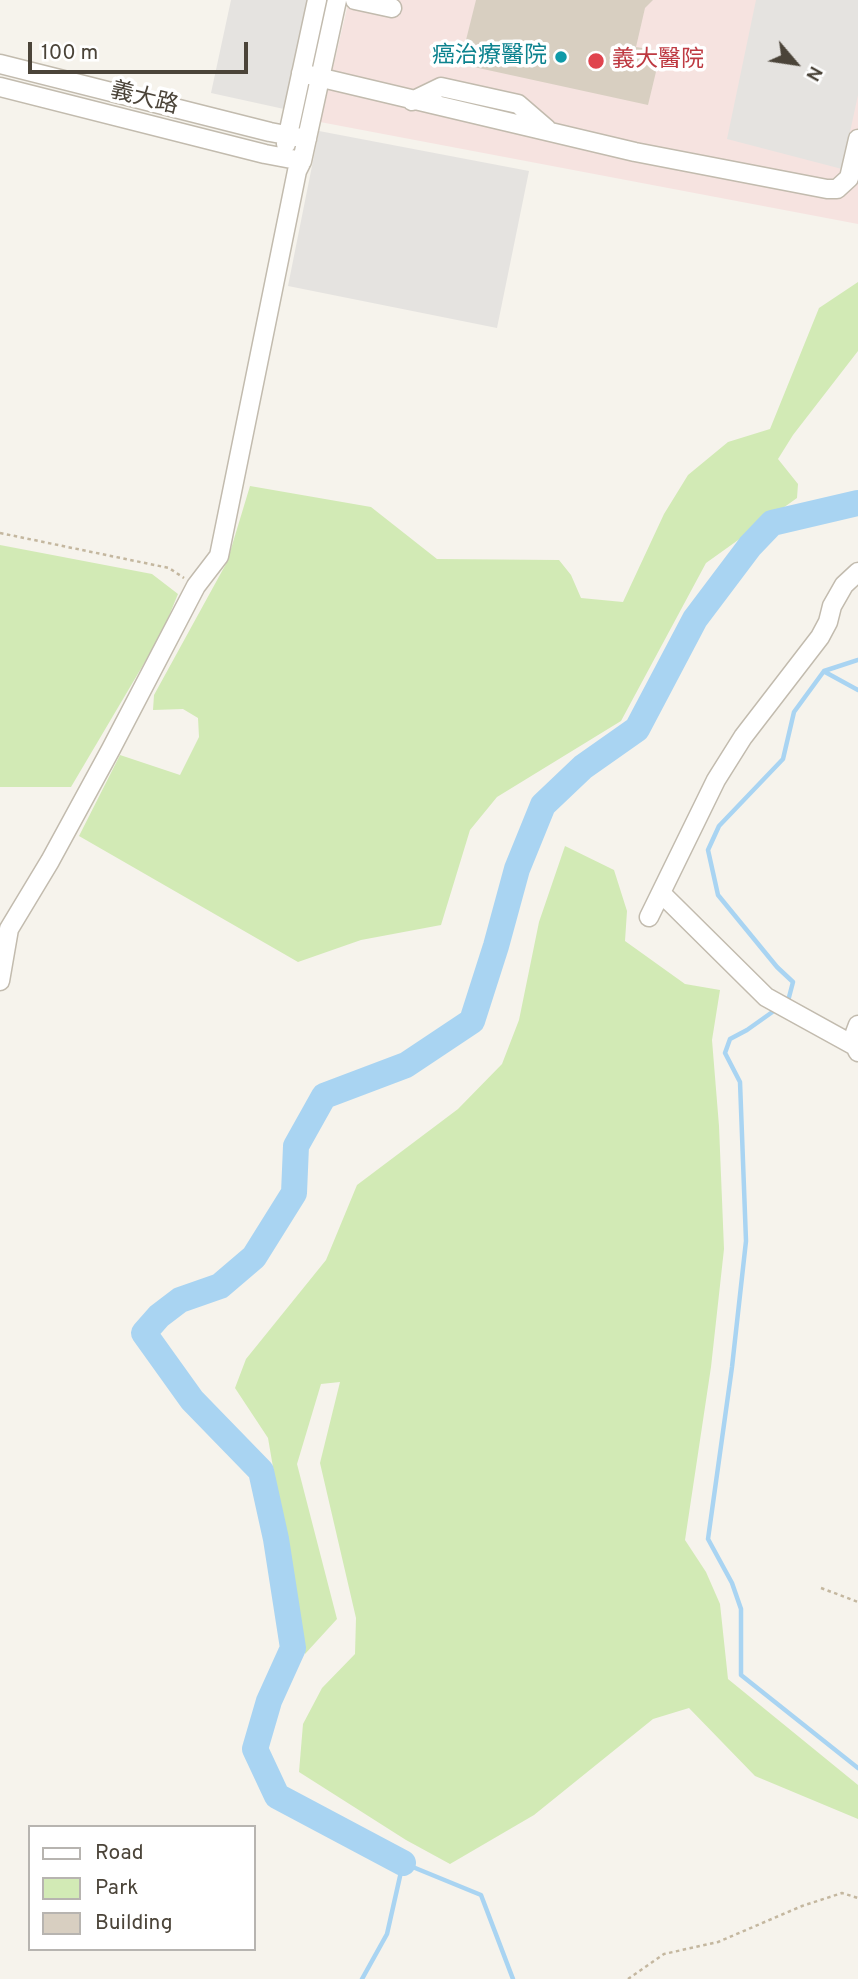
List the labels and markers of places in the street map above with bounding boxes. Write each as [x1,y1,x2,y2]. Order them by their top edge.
place label: 癌治療醫院 [432,43,547,71]
place label: 義大醫院 [612,47,704,75]
marker: 癌治療醫院 [553,49,569,65]
marker: 義大醫院 [586,51,606,71]

